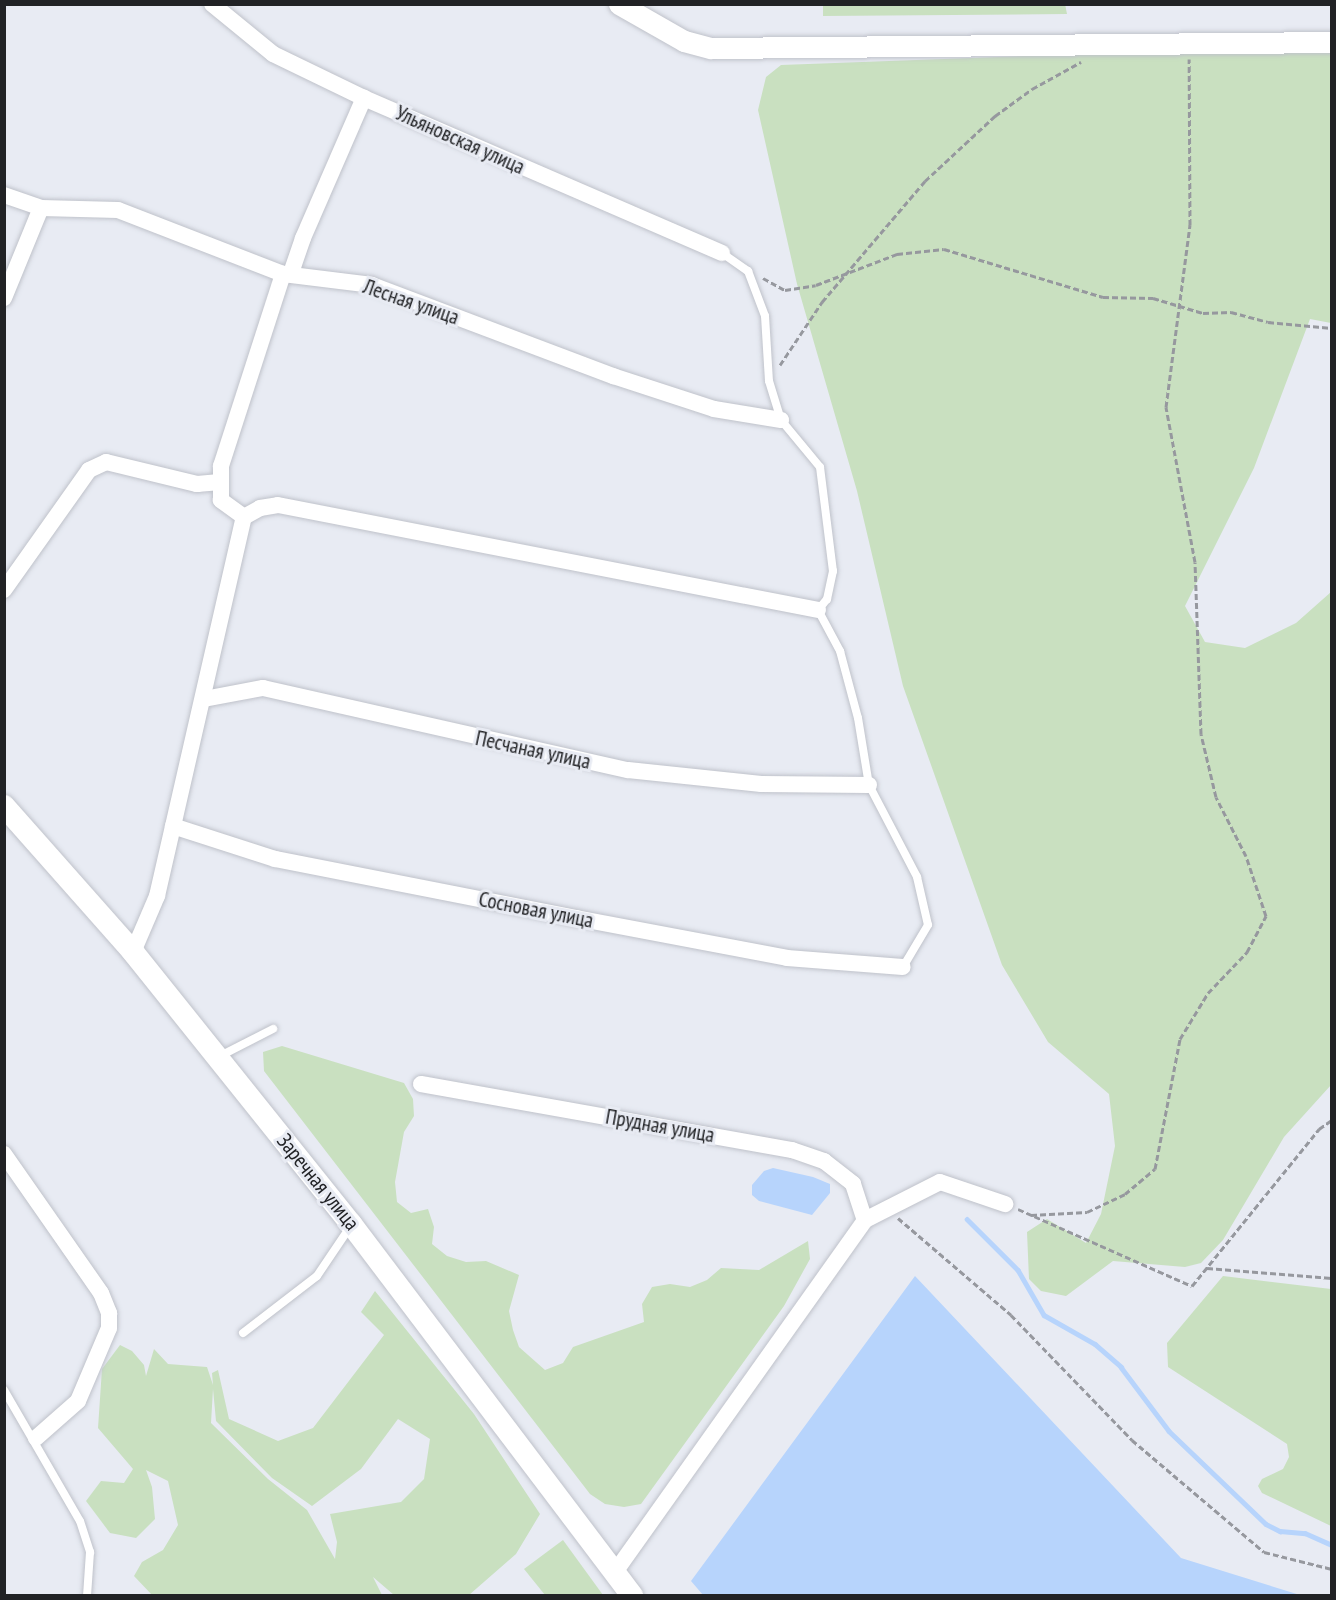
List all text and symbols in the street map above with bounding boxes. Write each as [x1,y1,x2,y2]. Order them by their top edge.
street label: Ульяновская улица [391,100,529,180]
street label: Лесная улица [360,274,462,330]
street label: Песчаная улица [473,726,593,774]
street label: Сосновая улица [477,887,595,933]
street label: Прудная улица [604,1104,716,1148]
street label: Заречная улица [271,1129,365,1235]

